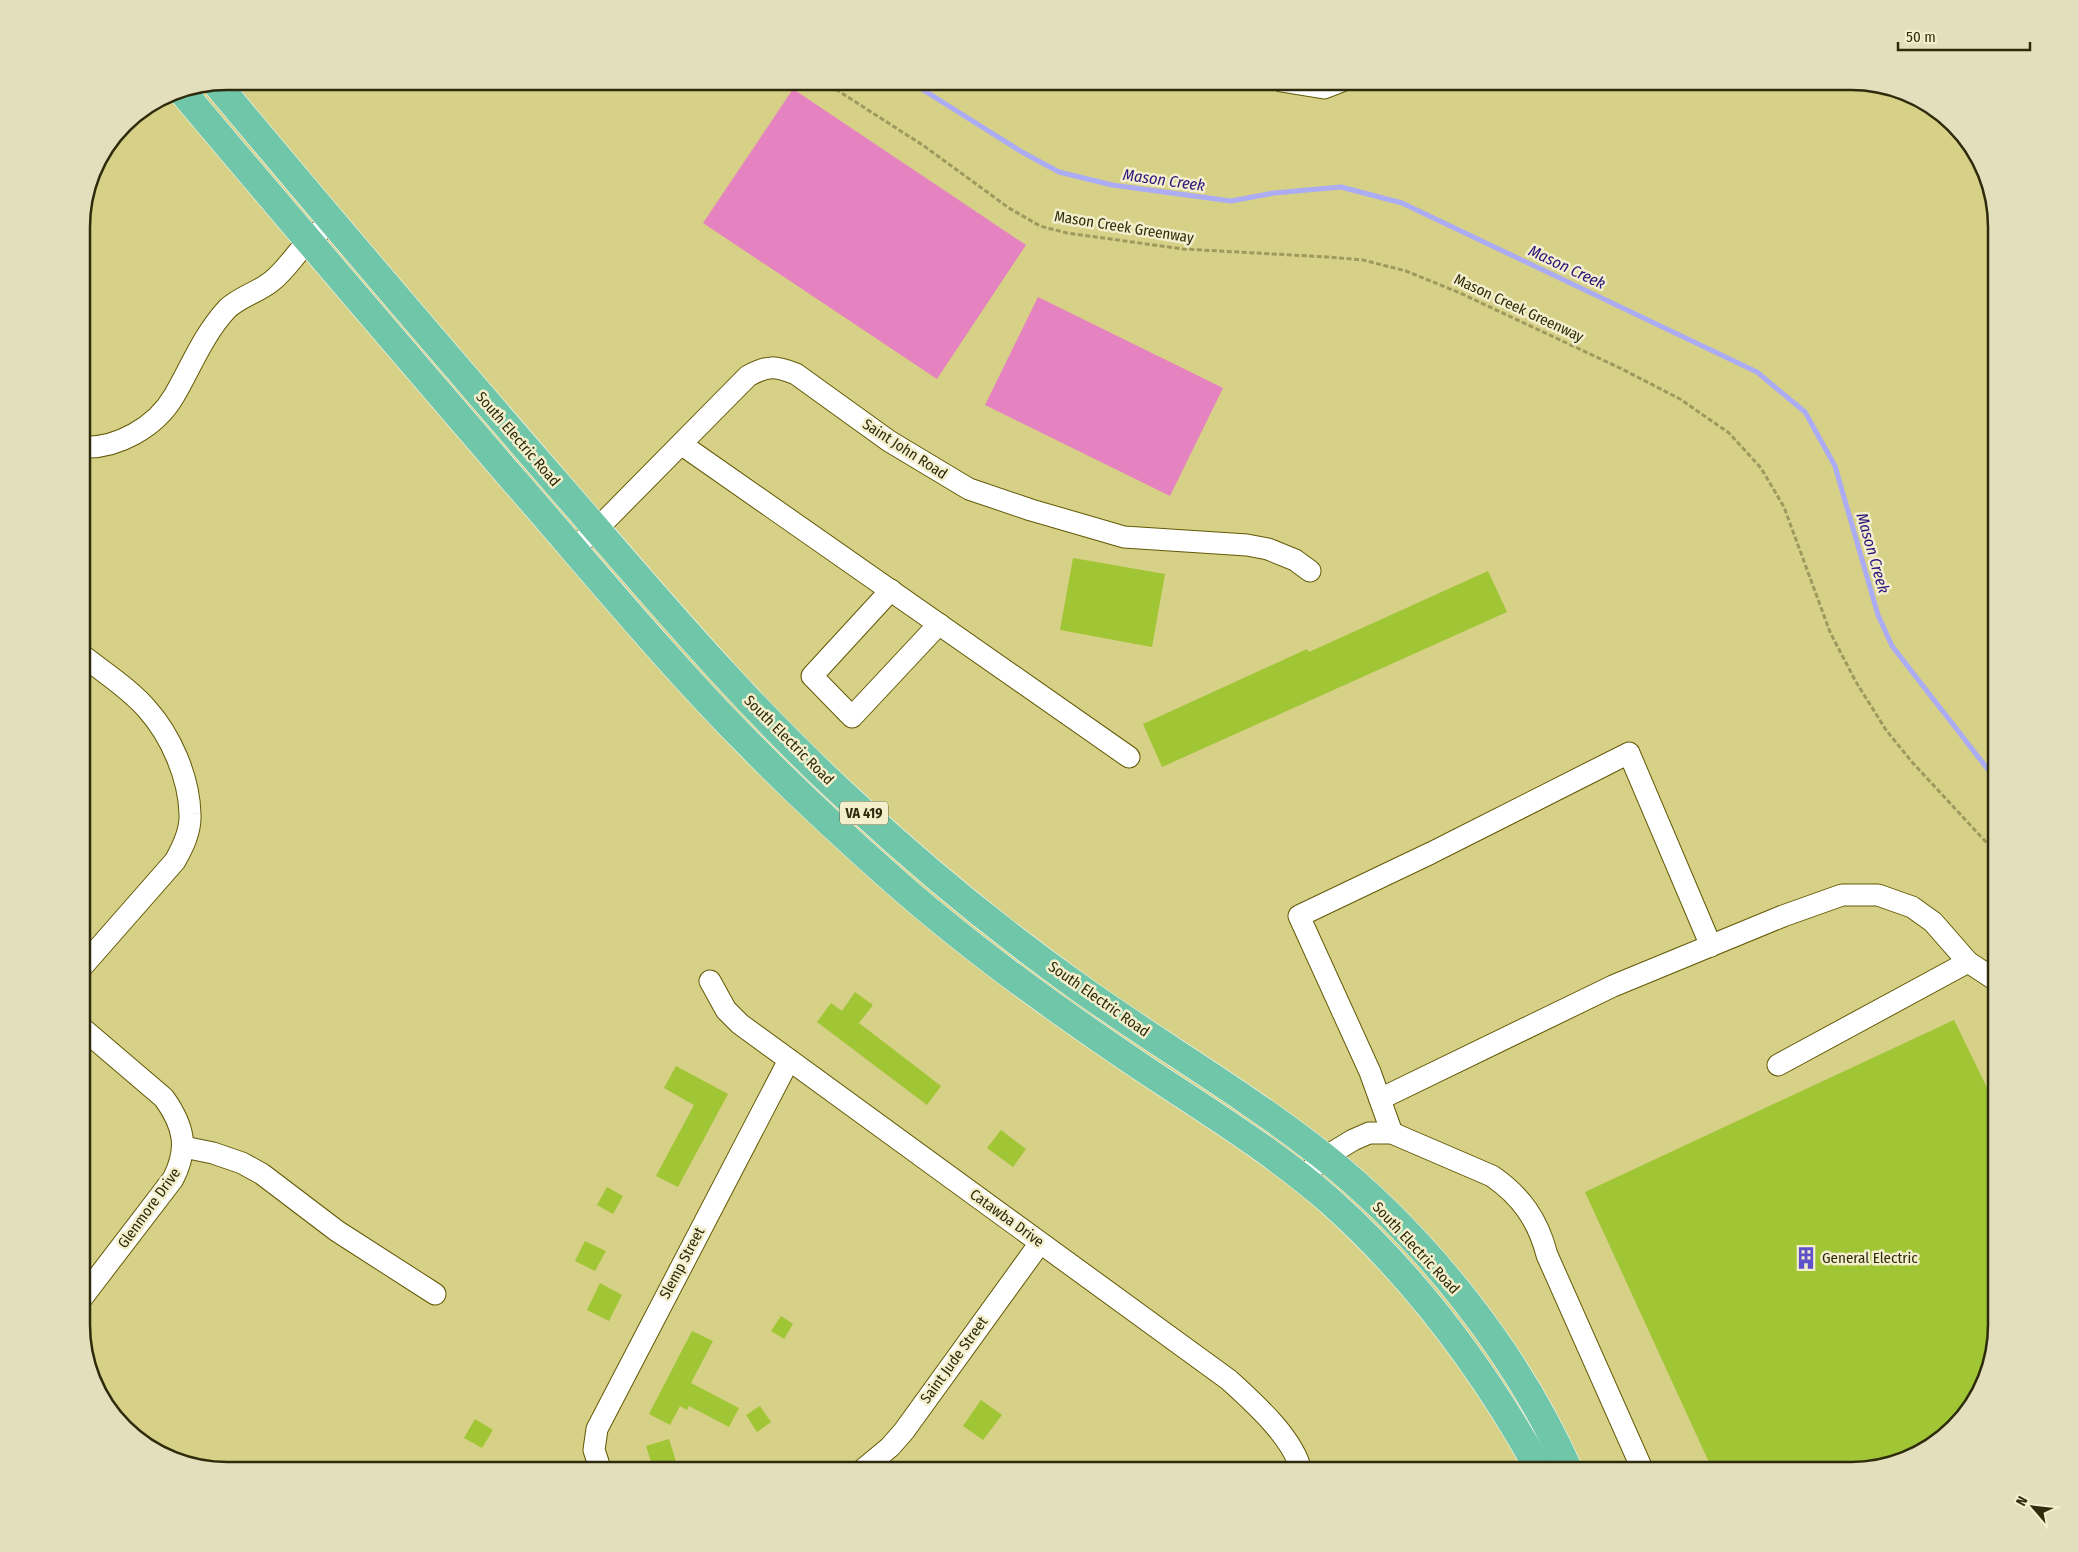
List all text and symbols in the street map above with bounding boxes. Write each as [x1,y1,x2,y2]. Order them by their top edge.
scale bar [1898,20,2030,52]
text: 50 m [1906,28,1936,46]
water label: Mason Creek [1122,165,1206,195]
street label: Mason Creek Greenway [1053,207,1195,247]
water label: Mason Creek [1525,241,1609,293]
street label: Mason Creek Greenway [1451,270,1587,346]
street label: South Electric Road [472,388,564,490]
street label: Saint John Road [859,415,951,483]
water label: Mason Creek [1852,511,1894,595]
street label: South Electric Road [741,692,837,788]
road number: VA 419 [840,801,888,824]
street label: South Electric Road [1045,957,1153,1041]
street label: Glenmore Drive [114,1164,184,1252]
street label: Catawba Drive [966,1185,1048,1251]
street label: South Electric Road [1369,1198,1463,1298]
street label: Slemp Street [656,1224,708,1302]
building icon: General Electric [1793,1245,1819,1271]
place label: General Electric [1822,1249,1918,1267]
street label: Saint Jude Street [917,1313,992,1407]
north arrow [2008,1482,2058,1532]
text: N [2012,1493,2031,1509]

